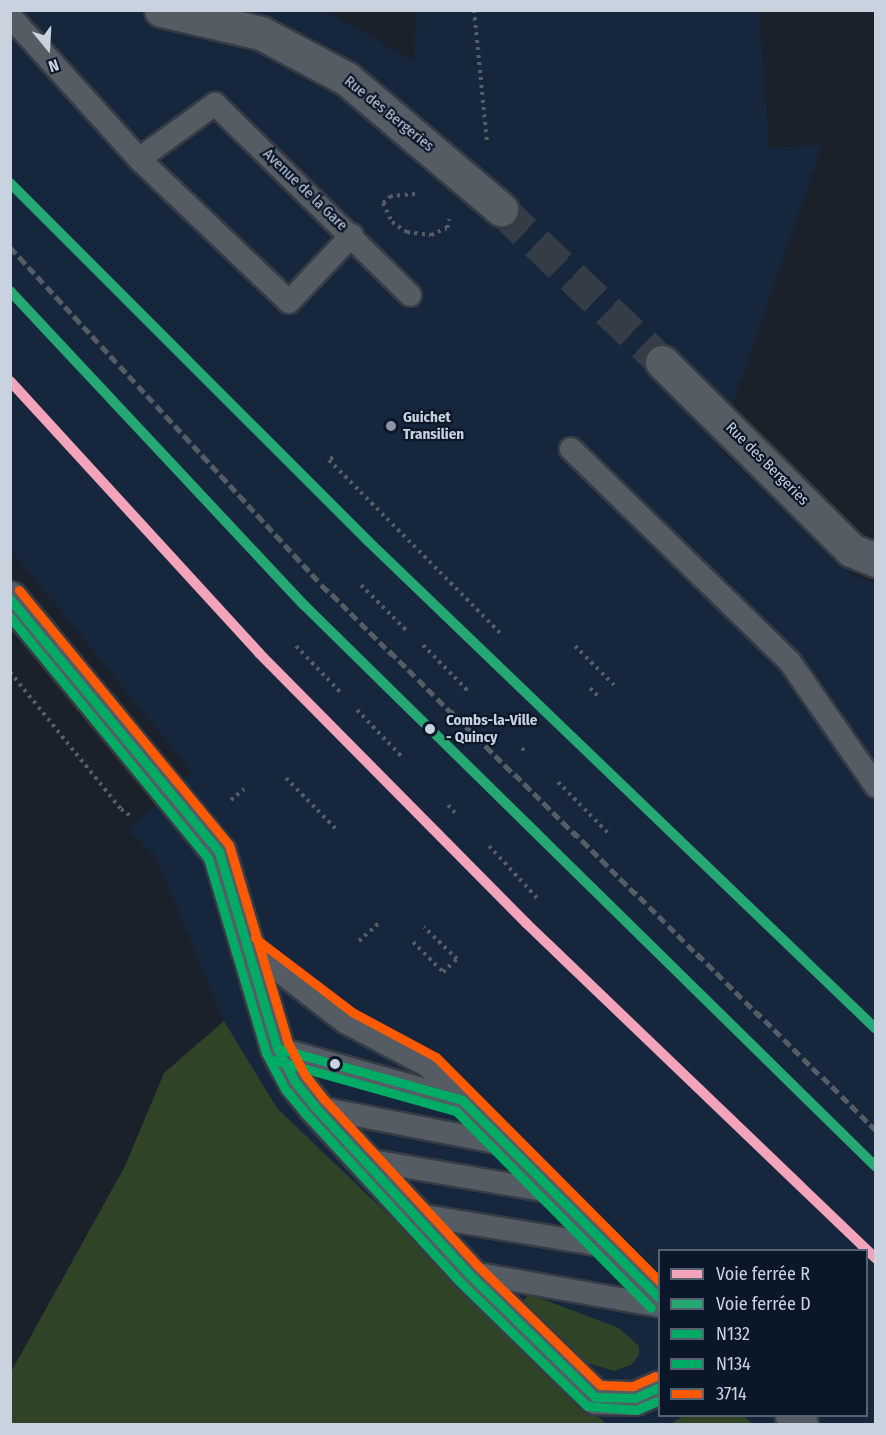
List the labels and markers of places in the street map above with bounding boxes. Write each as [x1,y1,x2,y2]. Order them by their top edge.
place label: Guichet Transilien [403,408,464,443]
marker: Guichet Transilien [384,419,398,433]
place label: Combs-la-Ville - Quincy [446,711,537,746]
marker: Combs-la-Ville - Quincy [419,718,441,740]
unlabelled marker [329,1058,341,1070]

